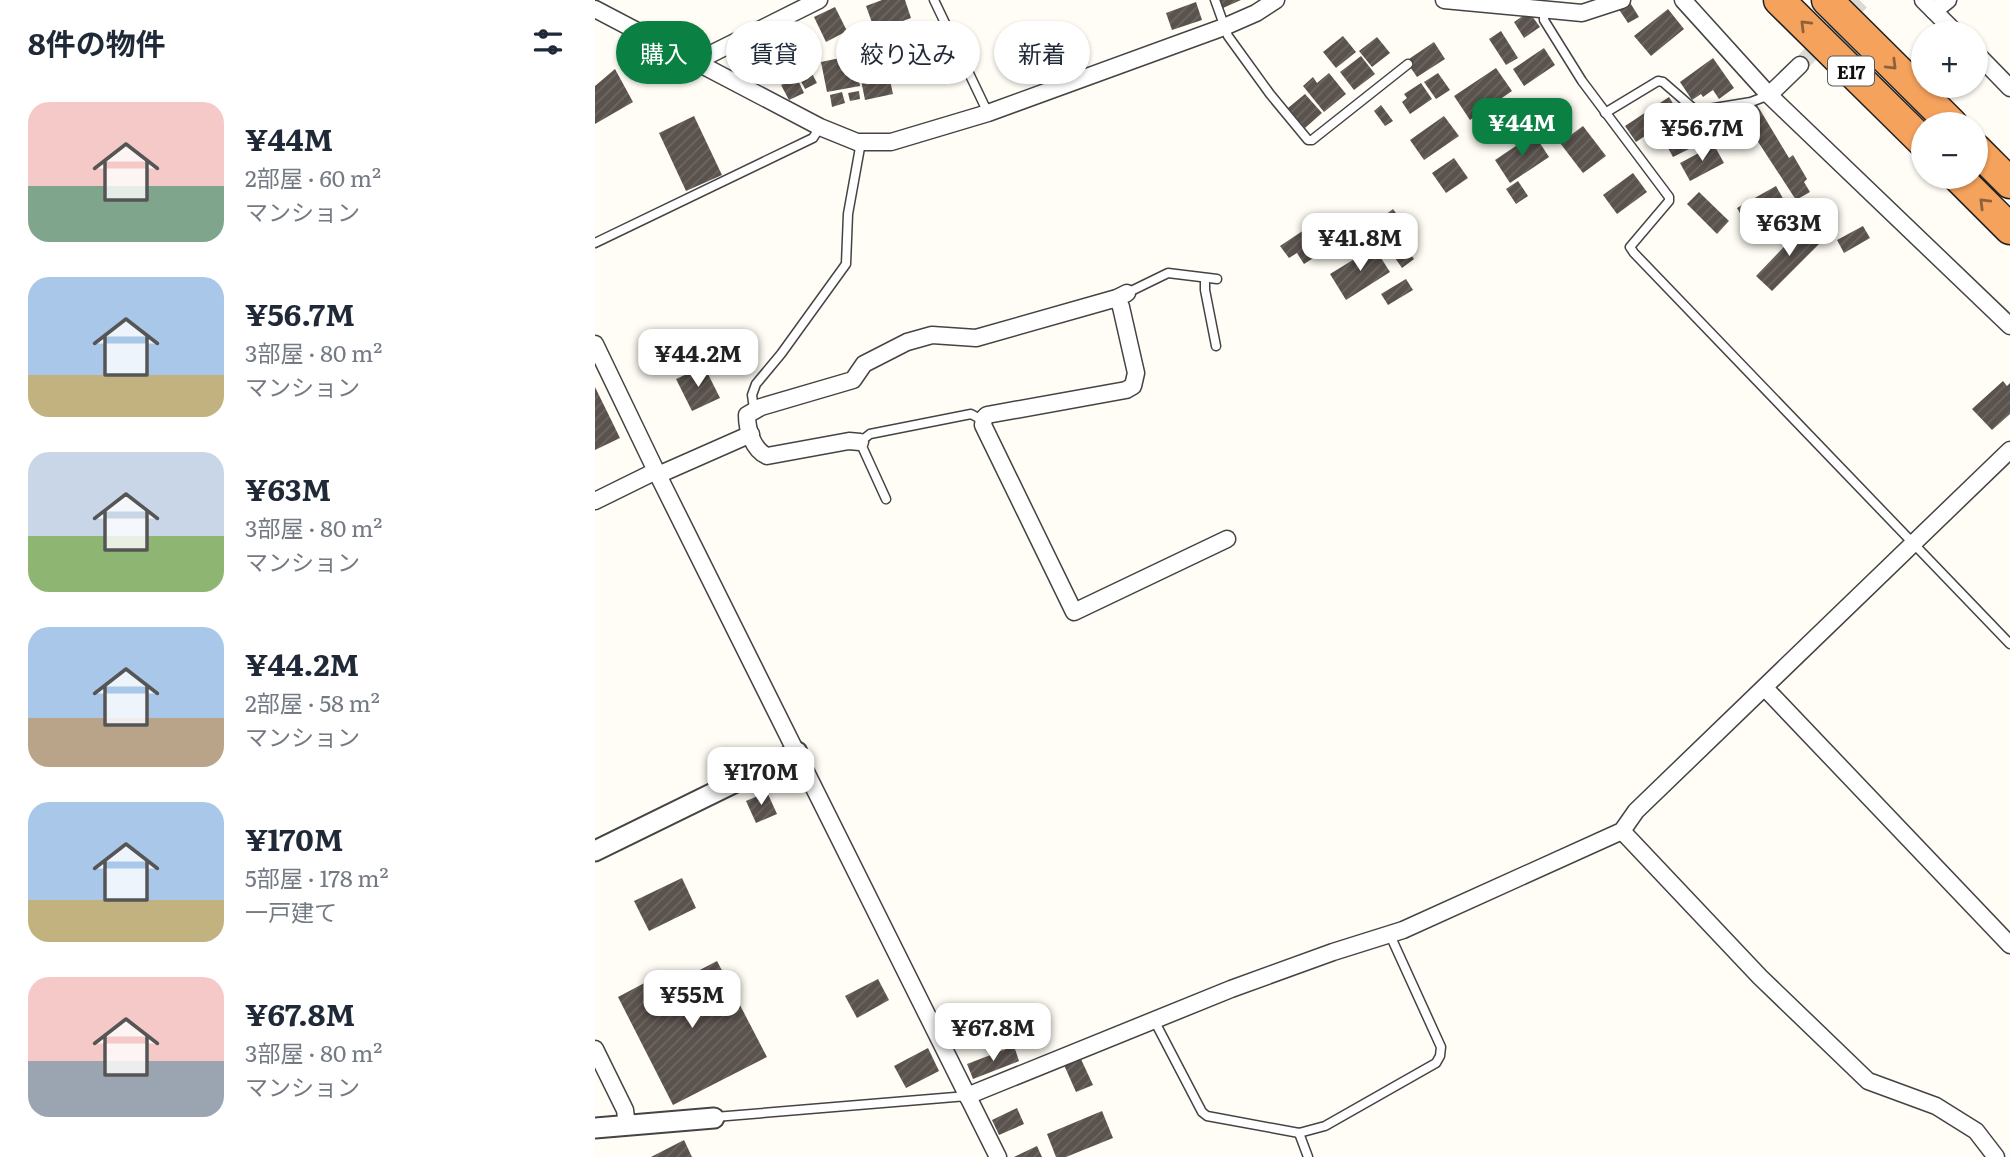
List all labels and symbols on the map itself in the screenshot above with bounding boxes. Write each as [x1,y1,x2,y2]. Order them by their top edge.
one-way arrow [1800,21,1813,34]
road number: E17 [1828,56,1874,86]
one-way arrow [1884,57,1897,70]
pin: ¥44M [1481,99,1563,158]
pin: ¥56.7M [1645,104,1759,163]
pin: ¥63M [1748,198,1830,258]
one-way arrow [1979,198,1992,211]
pin: ¥41.8M [1303,214,1417,273]
pin: ¥44.2M [641,330,755,389]
pin: ¥170M [712,748,810,807]
pin: ¥55M [651,970,733,1030]
pin: ¥67.8M [936,1004,1050,1063]

